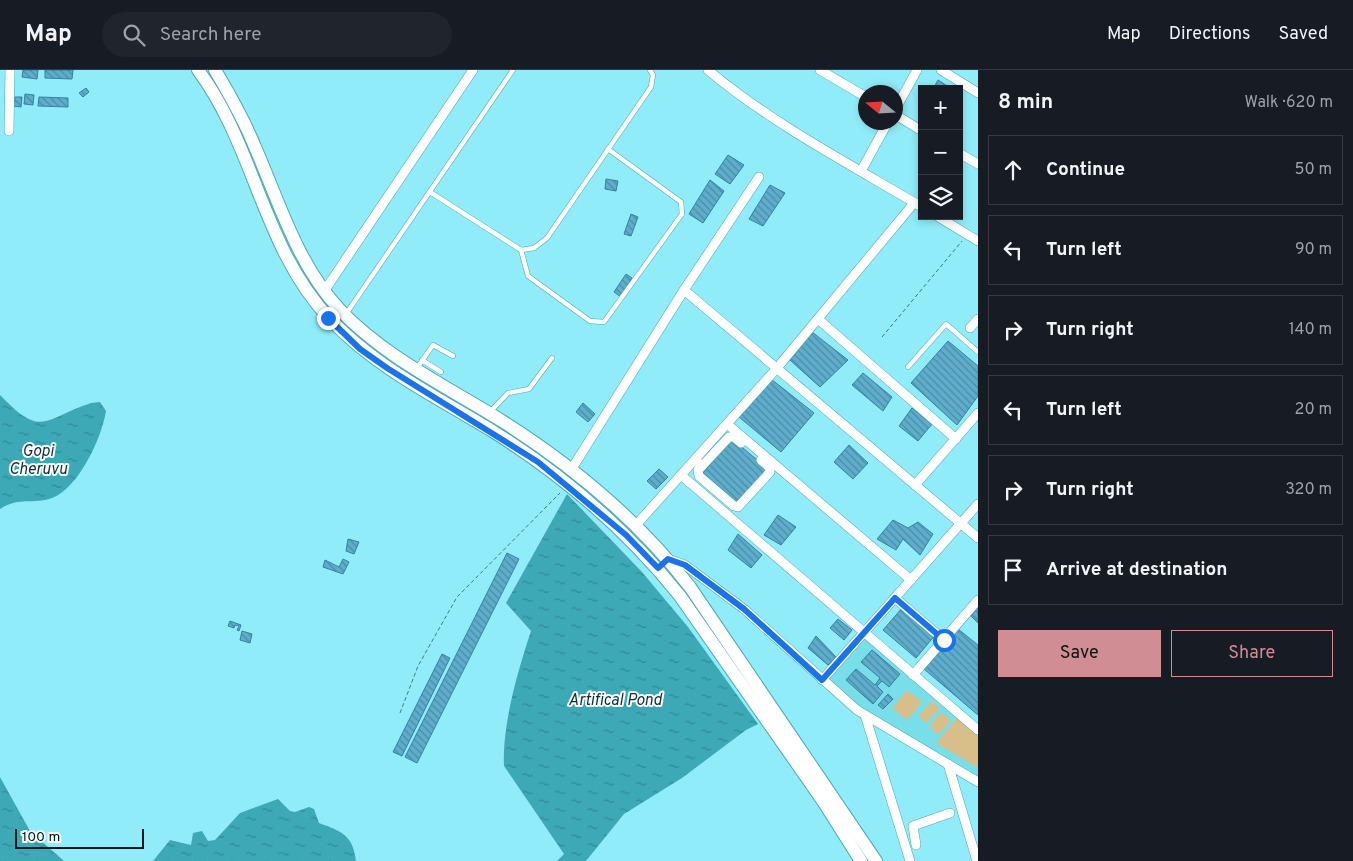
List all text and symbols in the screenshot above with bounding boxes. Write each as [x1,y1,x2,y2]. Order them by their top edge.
search box [102,12,452,57]
text: Map [25,20,72,50]
icon: search [120,21,148,49]
text: Search here [160,23,261,47]
text: Map [1107,23,1141,46]
text: Directions [1169,23,1251,46]
text: Saved [1279,23,1328,46]
north arrow [858,85,903,130]
map controls [918,85,963,220]
button: + [918,85,963,130]
text: 8 min [998,89,1053,116]
text: Walk · 620 m [1244,93,1333,113]
button: − [918,130,963,175]
icon: ahead [999,156,1027,184]
text: Continue [1046,158,1125,182]
text: 50 m [1295,160,1332,180]
button: layers [918,175,963,220]
icon: left [999,236,1027,264]
text: Turn left [1046,238,1122,262]
text: 90 m [1295,240,1332,260]
route end [317,307,340,330]
icon: right [999,316,1027,344]
text: Turn right [1046,318,1134,342]
text: 140 m [1289,320,1332,340]
icon: left [999,396,1027,424]
text: Turn left [1046,398,1122,422]
text: 20 m [1295,400,1332,420]
water label: Gopi Cheruvu [9,442,67,480]
icon: right [999,476,1027,504]
text: Turn right [1046,478,1134,502]
text: 320 m [1285,480,1332,500]
icon: arrive [999,556,1027,584]
text: Arrive at destination [1046,558,1227,582]
route start [933,629,956,652]
button: Save [998,630,1161,677]
button: Share [1171,630,1333,677]
water label: Artifical Pond [568,691,663,711]
scale bar [15,826,144,849]
text: 100 m [22,829,60,846]

